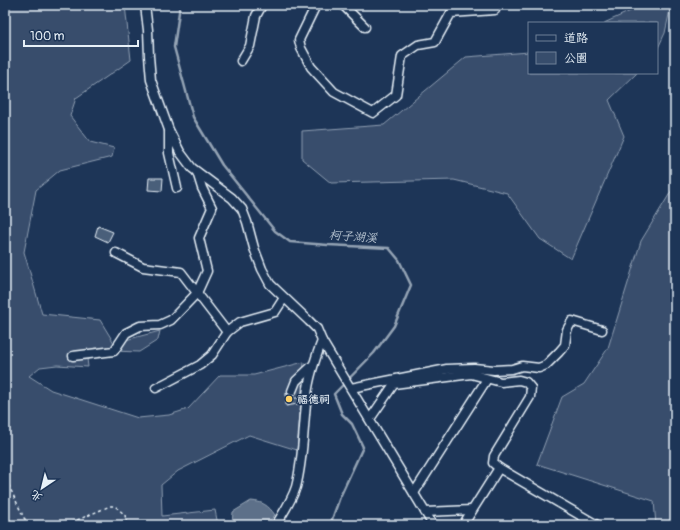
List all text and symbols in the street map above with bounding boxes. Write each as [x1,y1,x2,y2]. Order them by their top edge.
scale bar [24,22,138,48]
legend [528,22,658,74]
text: 100 m [30,29,65,44]
text: 道路 [564,31,588,46]
text: 公園 [564,51,588,66]
water label: 柯子湖溪 [329,228,378,246]
place label: 福德祠 [297,393,330,406]
marker: 福德祠 [284,394,294,404]
north arrow [22,468,62,508]
text: 北 [28,487,45,504]

